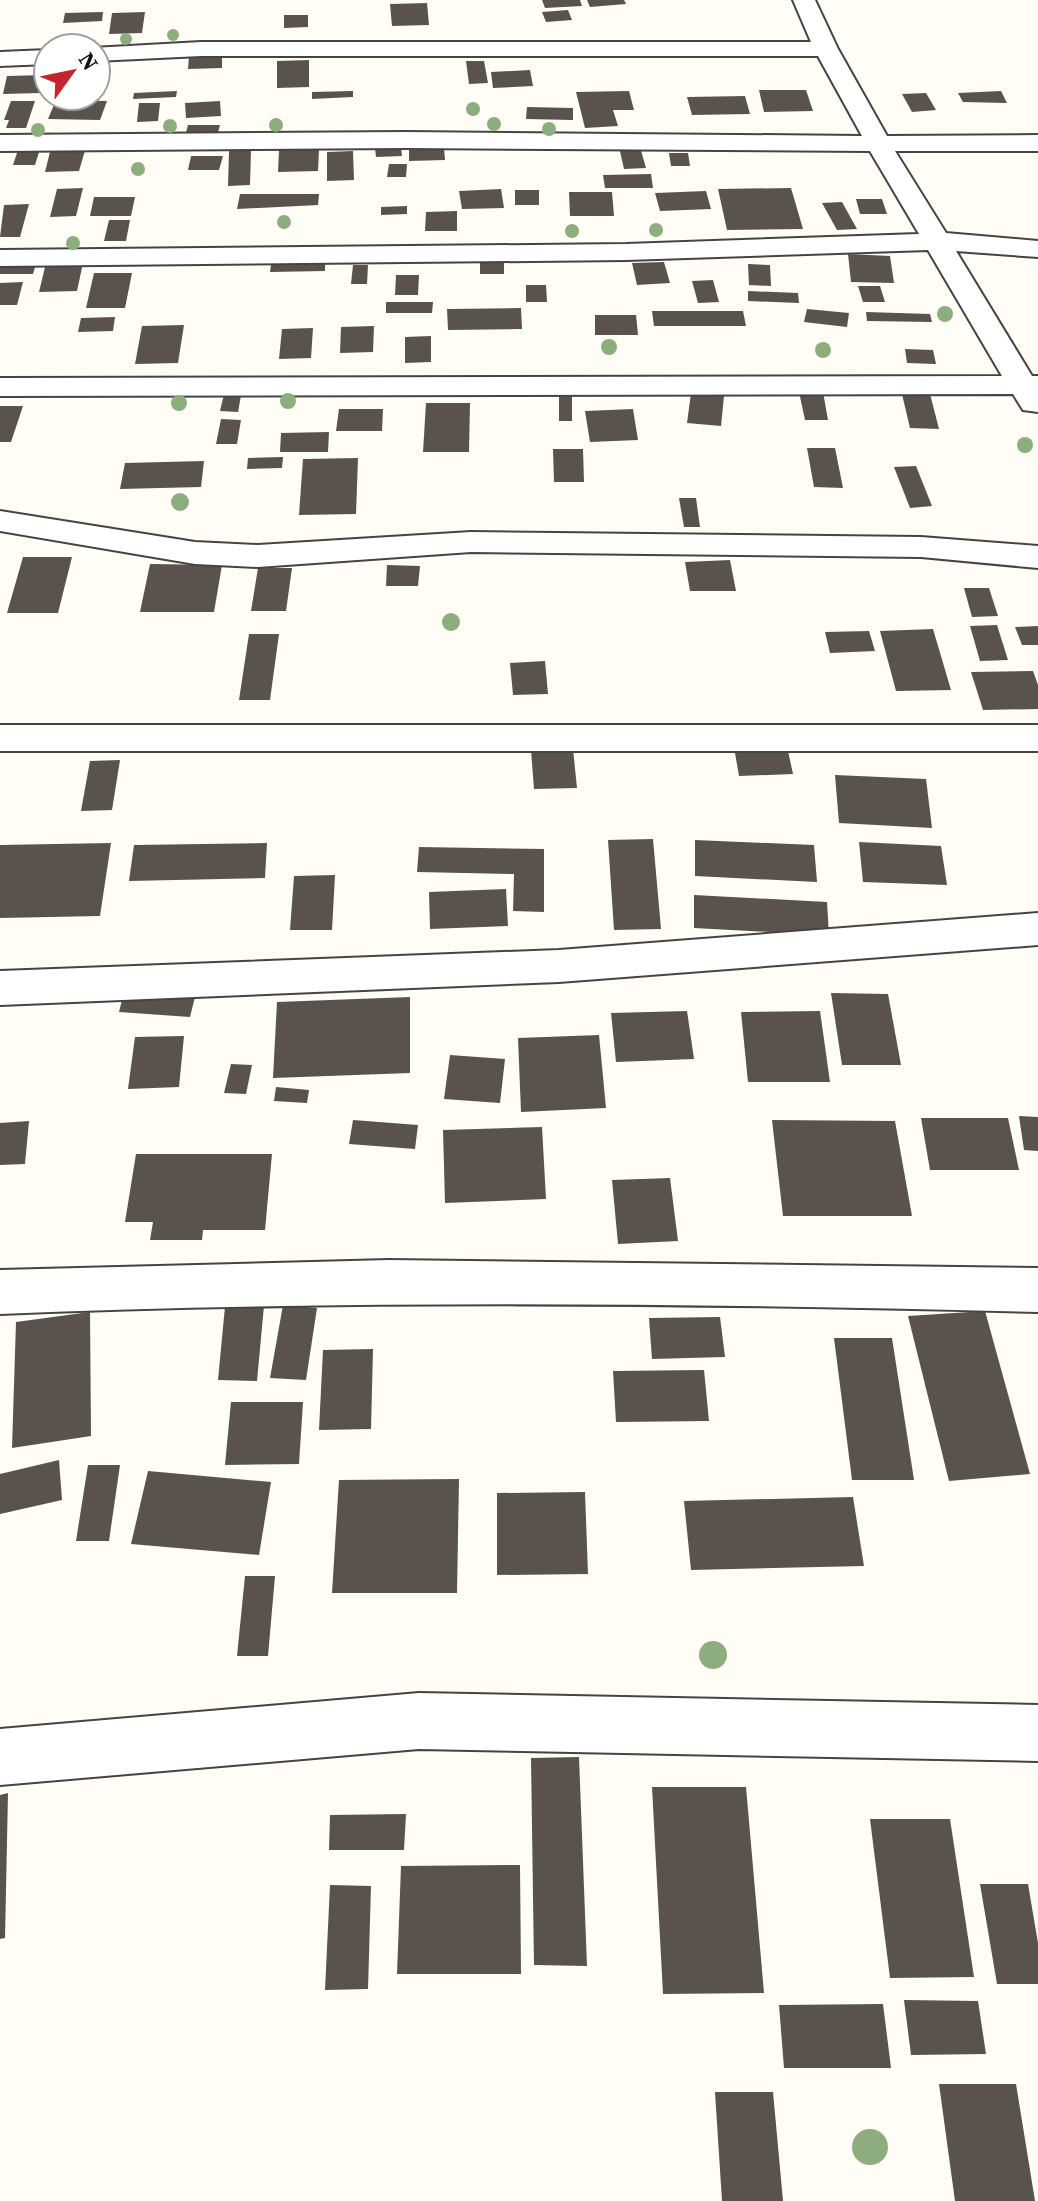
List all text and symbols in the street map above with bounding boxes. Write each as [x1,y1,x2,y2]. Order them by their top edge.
north arrow [32,32,112,112]
text: N [72,46,106,76]

